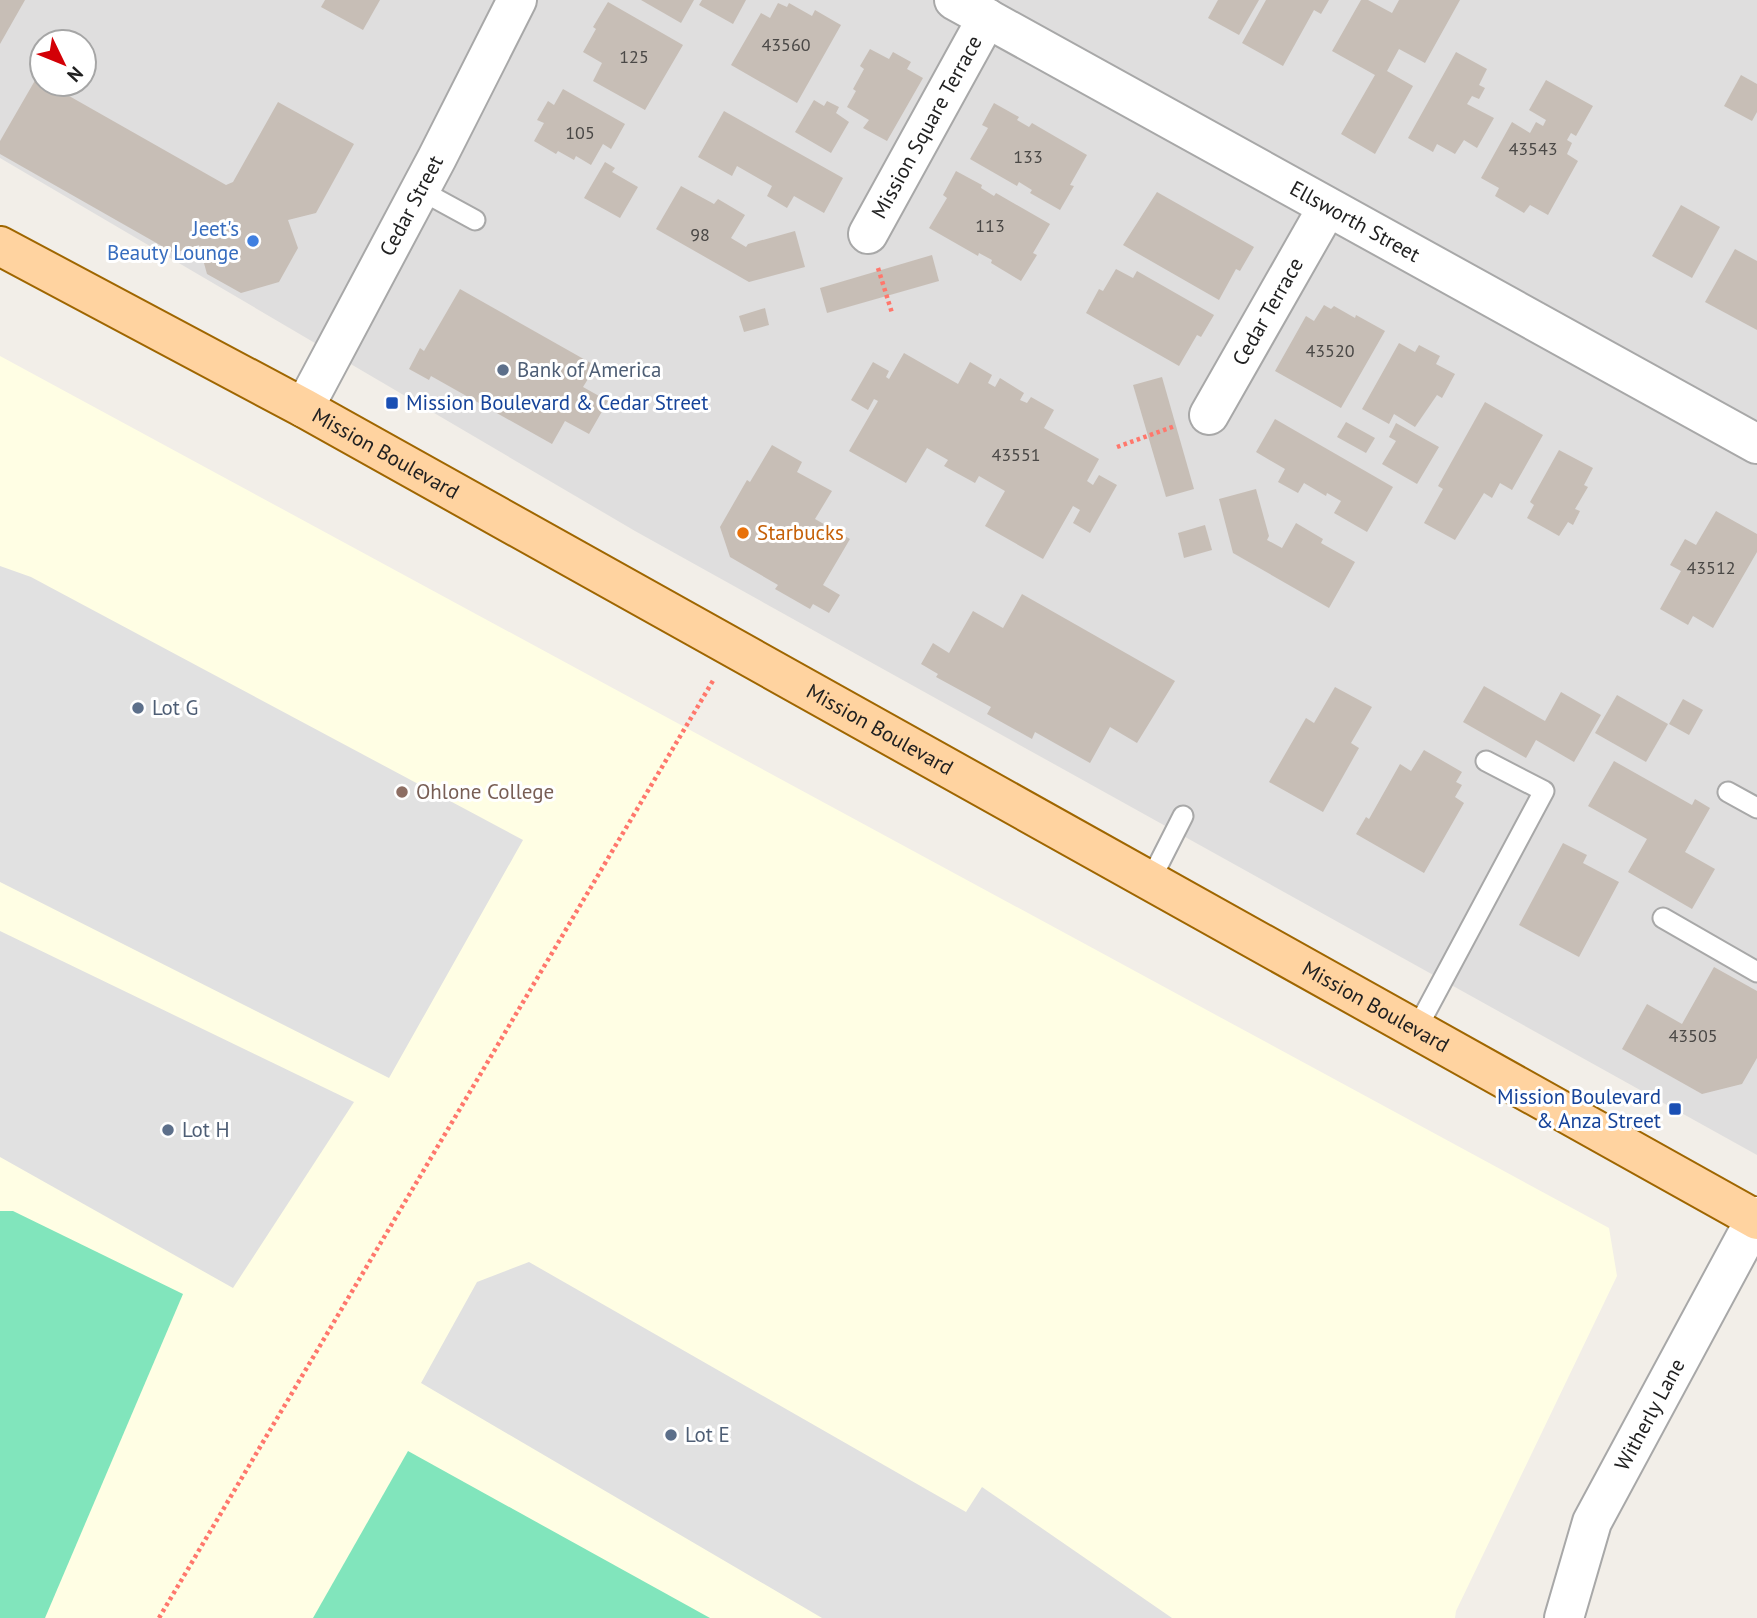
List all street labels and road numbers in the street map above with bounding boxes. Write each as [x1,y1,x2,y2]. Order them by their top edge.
street label: Mission Square Terrace [865,31,988,223]
street label: Cedar Street [373,151,449,261]
street label: Ellsworth Street [1285,174,1425,268]
street label: Cedar Terrace [1226,253,1309,370]
street label: Mission Boulevard [308,401,464,505]
street label: Mission Boulevard [802,677,958,781]
street label: Mission Boulevard [1298,955,1454,1058]
street label: Witherly Lane [1608,1354,1691,1475]

